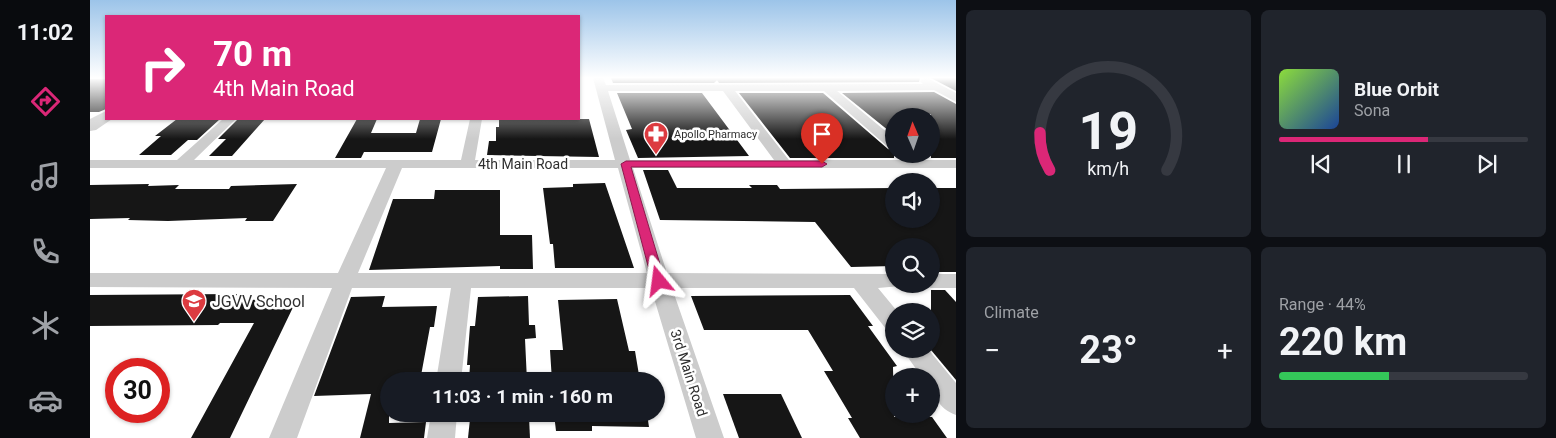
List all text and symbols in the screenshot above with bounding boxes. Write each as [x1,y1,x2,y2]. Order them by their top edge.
text: 11:02 [17,20,73,45]
text: 70 m [213,34,292,75]
icon: right [130,35,195,100]
text: 4th Main Road [213,76,355,101]
text: Blue Orbit [1354,78,1439,101]
icon: directions [28,84,63,119]
text: 19 [1079,101,1138,162]
text: Sona [1354,101,1390,120]
north arrow [885,108,940,162]
map controls [885,108,940,423]
pin [801,113,843,164]
icon: arrive [808,120,836,148]
pharmacy icon: Apollo Pharmacy [643,121,669,155]
place label: Apollo Pharmacy [674,128,758,141]
icon: previous [1307,150,1335,178]
icon: pause [1390,150,1418,178]
icon: next [1473,150,1501,178]
street label: 4th Main Road [478,156,568,172]
text: km/h [1088,158,1129,179]
icon: music [28,159,63,194]
button: sound [885,173,940,228]
icon: phone [28,234,63,269]
button: search [885,238,940,293]
position arrow [632,254,684,306]
school or university icon: JGVV School [181,288,207,322]
place label: JGVV School [212,292,305,311]
text: Range · 44% [1279,295,1366,314]
button: layers [885,303,940,358]
text: Climate [984,303,1039,322]
icon: climate [28,308,63,343]
text: 220 km [1279,320,1407,364]
street label: 3rd Main Road [667,328,711,418]
text: 23° [1079,328,1138,372]
text: − [984,334,1000,367]
text: + [1217,334,1233,367]
speed limit sign: 30 [105,358,170,423]
button: + [885,368,940,423]
icon: car [28,383,63,418]
text: 11:03 · 1 min · 160 m [432,385,613,408]

